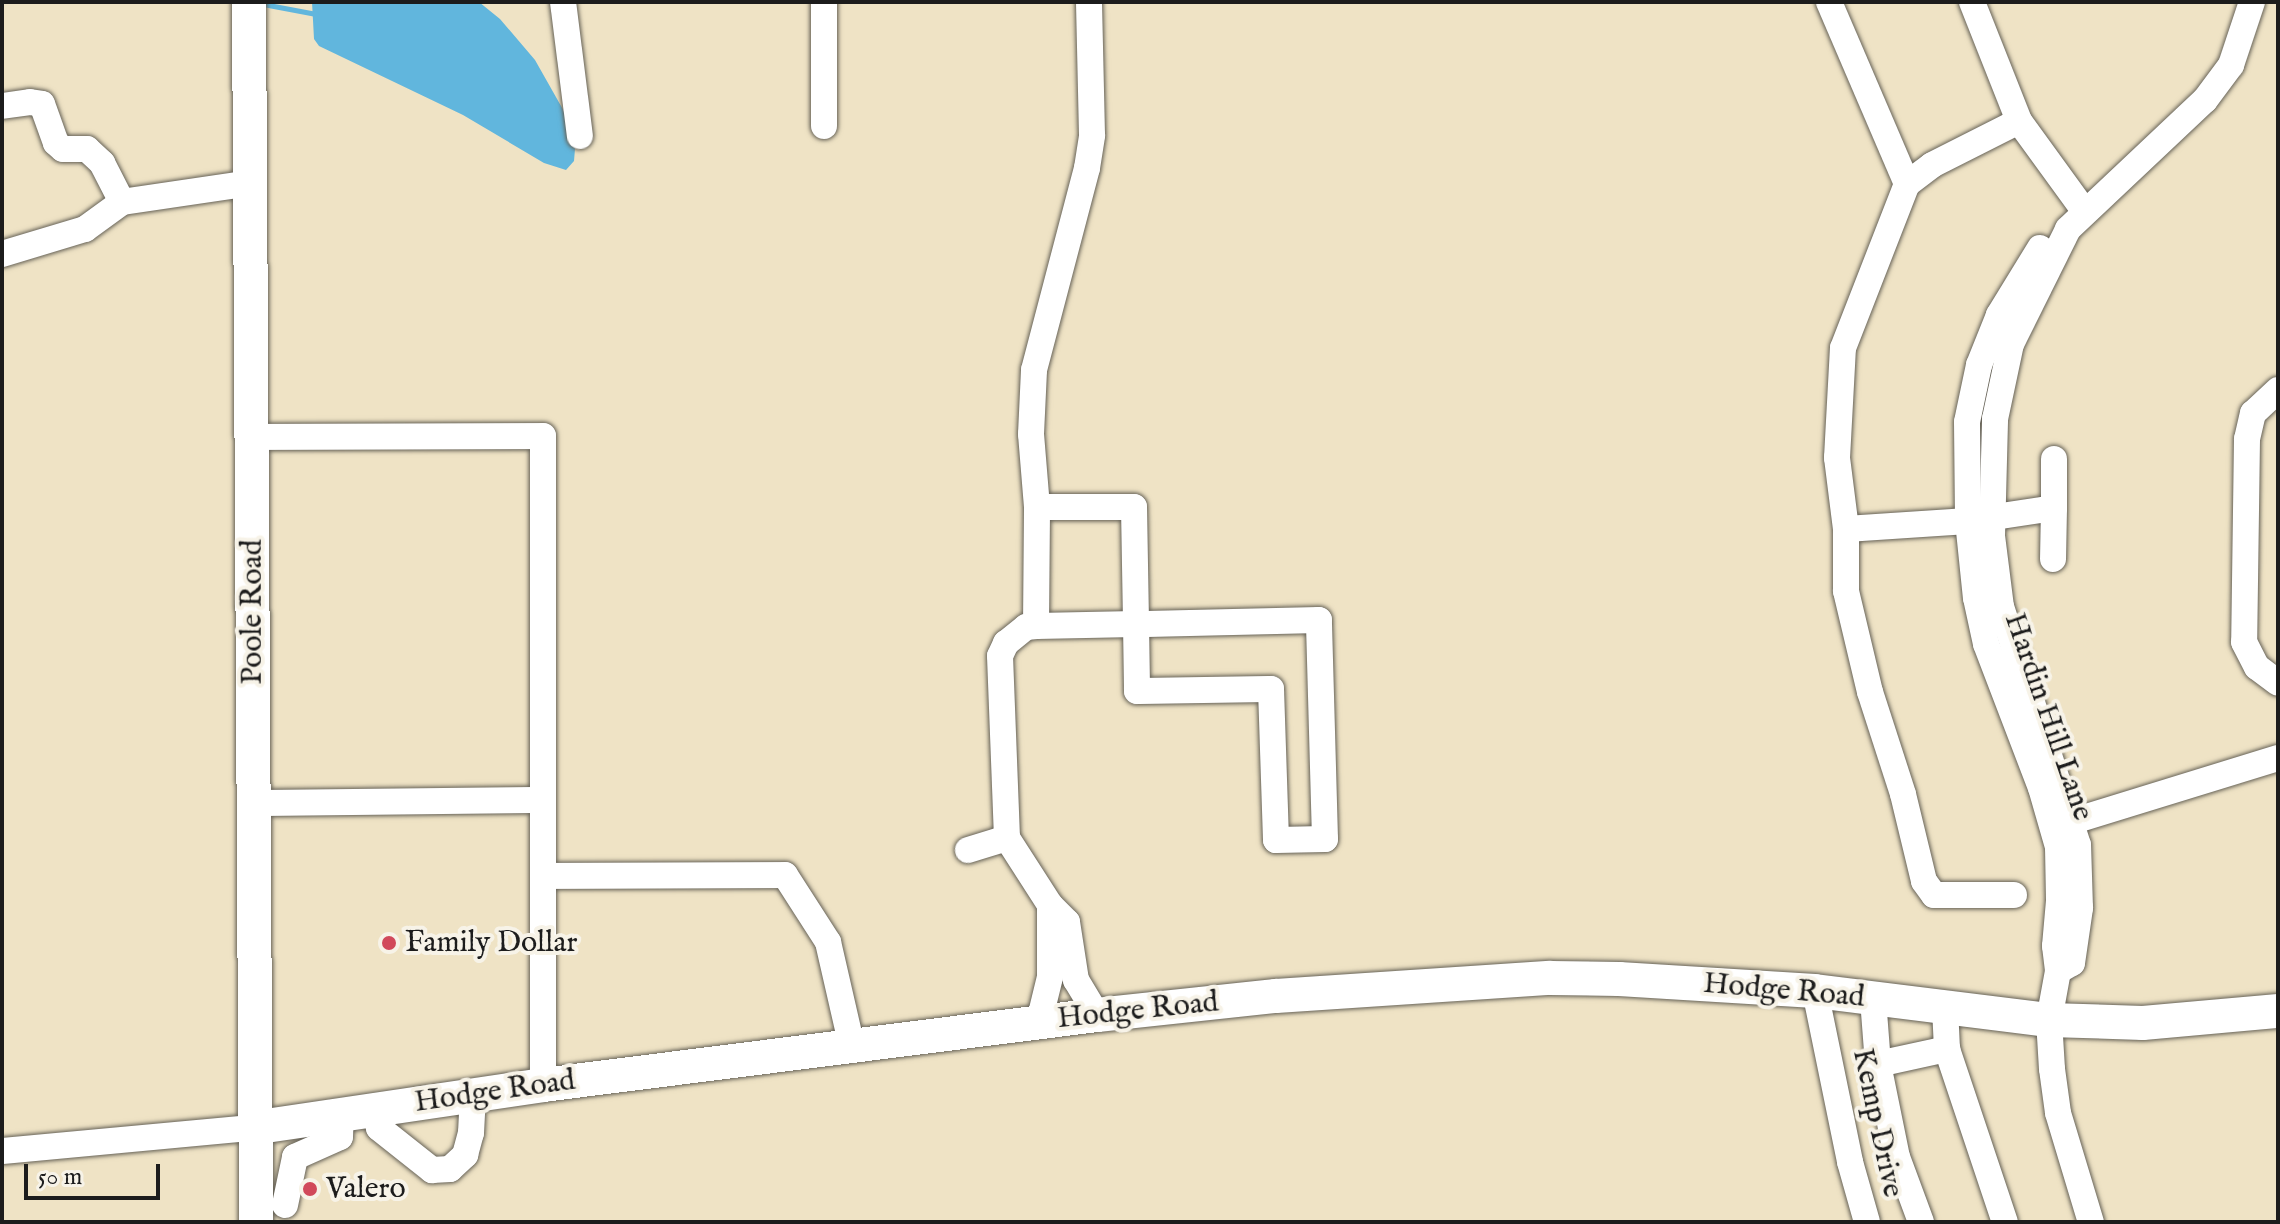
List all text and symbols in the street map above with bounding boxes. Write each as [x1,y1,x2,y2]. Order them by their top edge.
street label: Poole Road [235,539,271,685]
street label: Hardin Hill Lane [1996,608,2100,826]
place label: Family Dollar [405,925,577,961]
marker: Family Dollar [380,934,398,952]
street label: Hodge Road [1702,966,1866,1016]
street label: Hodge Road [1056,985,1220,1037]
street label: Kemp Drive [1844,1045,1910,1201]
street label: Hodge Road [412,1063,578,1121]
scale bar [28,1148,164,1198]
text: 50 m [38,1162,82,1193]
place label: Valero [326,1171,406,1207]
marker: Valero [301,1180,319,1198]

